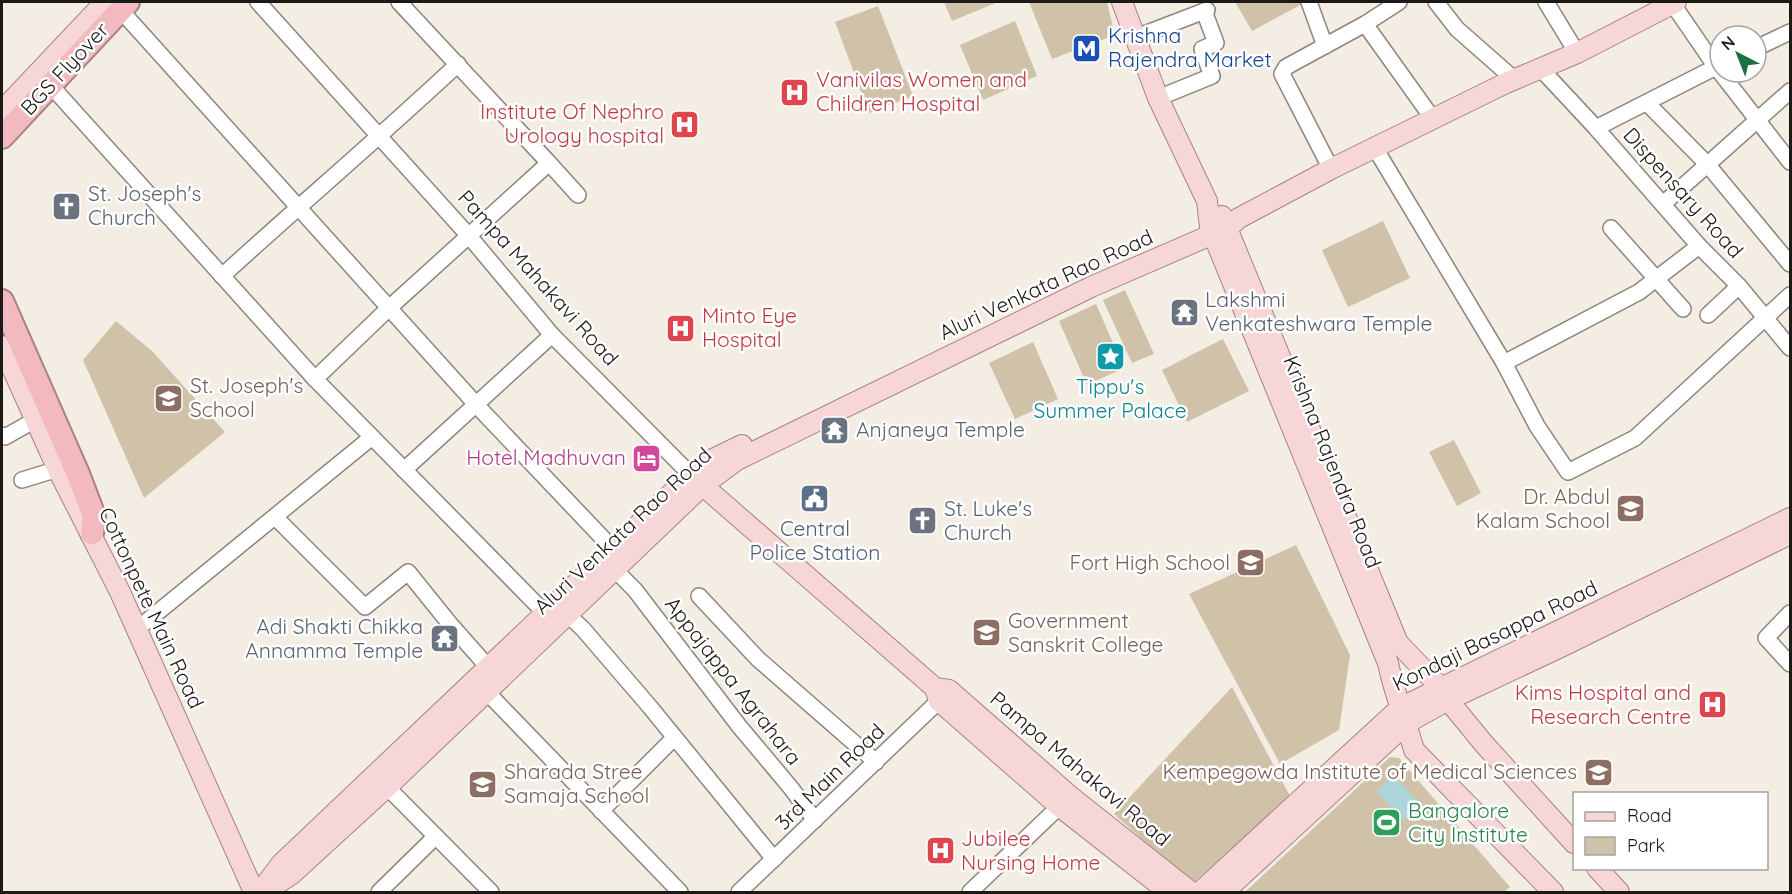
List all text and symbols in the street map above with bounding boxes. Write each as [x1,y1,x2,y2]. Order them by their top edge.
street label: BGS Flyover [15,16,114,120]
place label: Krishna Rajendra Market [1108,22,1272,72]
north arrow [1708,24,1768,84]
text: N [1717,31,1739,54]
metro station icon: Krishna Rajendra Market [1071,32,1103,64]
place label: Vanivilas Women and Children Hospital [816,66,1027,116]
hospital icon: Vanivilas Women and Children Hospital [779,76,811,108]
place label: Institute Of Nephro Urology hospital [480,98,664,148]
hospital icon: Institute Of Nephro Urology hospital [669,108,701,140]
street label: Dispensary Road [1618,122,1749,263]
place label: St. Joseph's Church [88,180,201,230]
street label: Pampa Mahakavi Road [453,184,624,370]
church icon: St. Joseph's Church [51,190,83,222]
street label: Aluri Venkata Rao Road [935,223,1157,345]
place label: Lakshmi Venkateshwara Temple [1205,286,1432,336]
temple icon: Lakshmi Venkateshwara Temple [1168,296,1200,328]
place label: Minto Eye Hospital [702,302,797,352]
hospital icon: Minto Eye Hospital [665,312,697,344]
place icon: Tippu's Summer Palace [1094,340,1126,372]
street label: Krishna Rajendra Road [1278,352,1387,572]
place label: St. Joseph's School [190,372,303,422]
place label: Tippu's Summer Palace [1033,373,1187,423]
school or university icon: St. Joseph's School [153,382,185,414]
temple icon: Anjaneya Temple [819,414,851,446]
place label: Anjaneya Temple [856,416,1025,442]
street label: Aluri Venkata Rao Road [528,441,716,619]
hotel icon: Hotel Madhuvan [631,442,663,474]
place label: Hotel Madhuvan [466,444,626,470]
public building icon: Central Police Station [799,482,831,514]
place label: Dr. Abdul Kalam School [1476,483,1610,533]
school or university icon: Dr. Abdul Kalam School [1615,493,1647,525]
place label: St. Luke's Church [944,495,1032,545]
street label: Cottonpete Main Road [94,503,210,712]
church icon: St. Luke's Church [907,505,939,537]
place label: Central Police Station [750,515,880,565]
school or university icon: Fort High School [1235,547,1267,579]
place label: Fort High School [1070,549,1230,575]
street label: Kondaji Basappa Road [1388,574,1601,696]
street label: Appajappa Agrahara [660,591,808,770]
place label: Government Sanskrit College [1008,607,1163,657]
place label: Adi Shakti Chikka Annamma Temple [245,613,423,663]
school or university icon: Government Sanskrit College [971,617,1003,649]
temple icon: Adi Shakti Chikka Annamma Temple [428,623,460,655]
place label: Kims Hospital and Research Centre [1515,679,1691,729]
street label: Pampa Mahakavi Road [985,685,1176,851]
hospital icon: Kims Hospital and Research Centre [1696,689,1728,721]
street label: 3rd Main Road [769,718,889,835]
school or university icon: Kempegowda Institute of Medical Sciences [1582,756,1614,788]
place label: Sharada Stree Samaja School [504,758,649,808]
place label: Kempegowda Institute of Medical Sciences [1163,758,1577,784]
school or university icon: Sharada Stree Samaja School [467,768,499,800]
legend [1573,792,1768,870]
place label: Bangalore City Institute [1408,797,1528,847]
text: Road [1627,804,1672,827]
sports icon: Bangalore City Institute [1371,807,1403,839]
place label: Jubilee Nursing Home [961,825,1100,875]
text: Park [1627,834,1665,857]
hospital icon: Jubilee Nursing Home [924,835,956,867]

